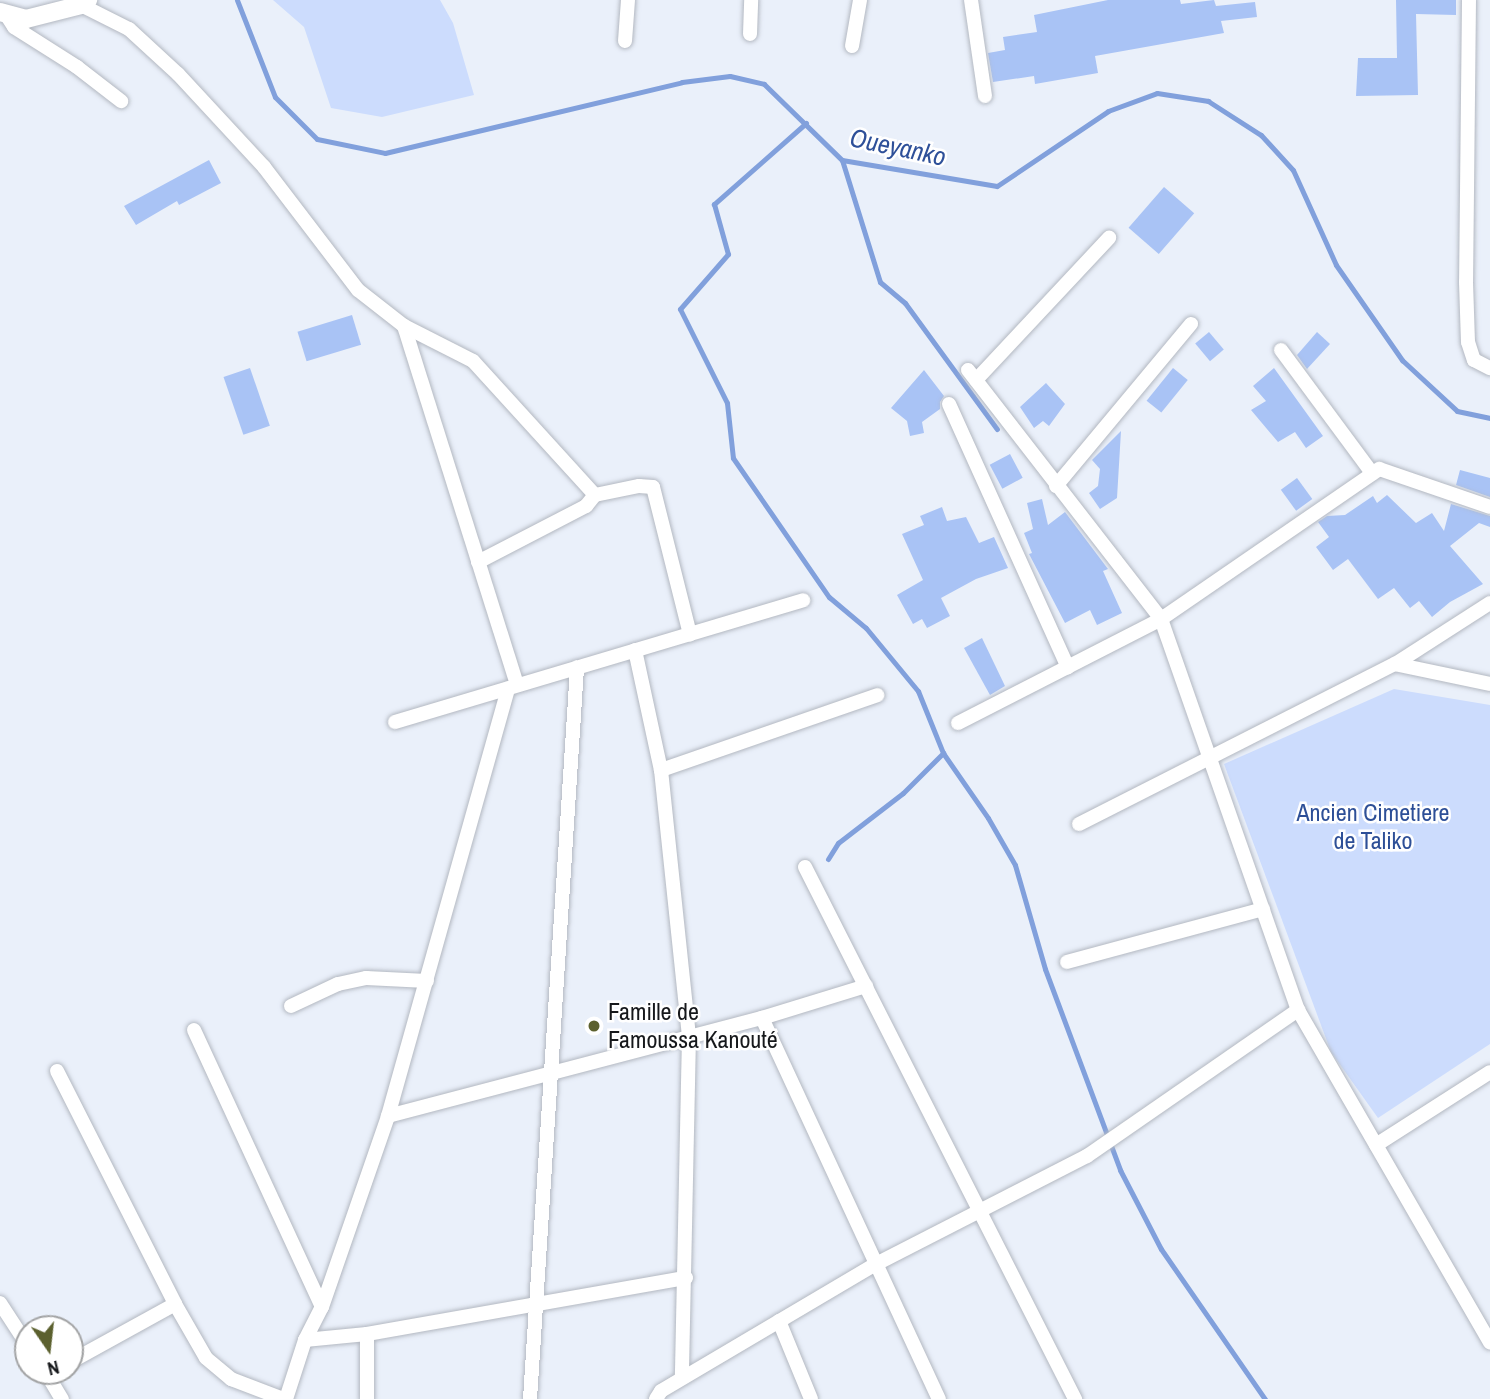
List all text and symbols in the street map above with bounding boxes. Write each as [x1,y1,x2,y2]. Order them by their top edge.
water label: Oueyanko [847,122,949,172]
park label: Ancien Cimetiere de Taliko [1296,799,1450,855]
place label: Famille de Famoussa Kanouté [608,998,778,1054]
marker: Famille de Famoussa Kanouté [586,1018,602,1034]
north arrow [14,1315,84,1385]
text: N [45,1354,62,1382]

